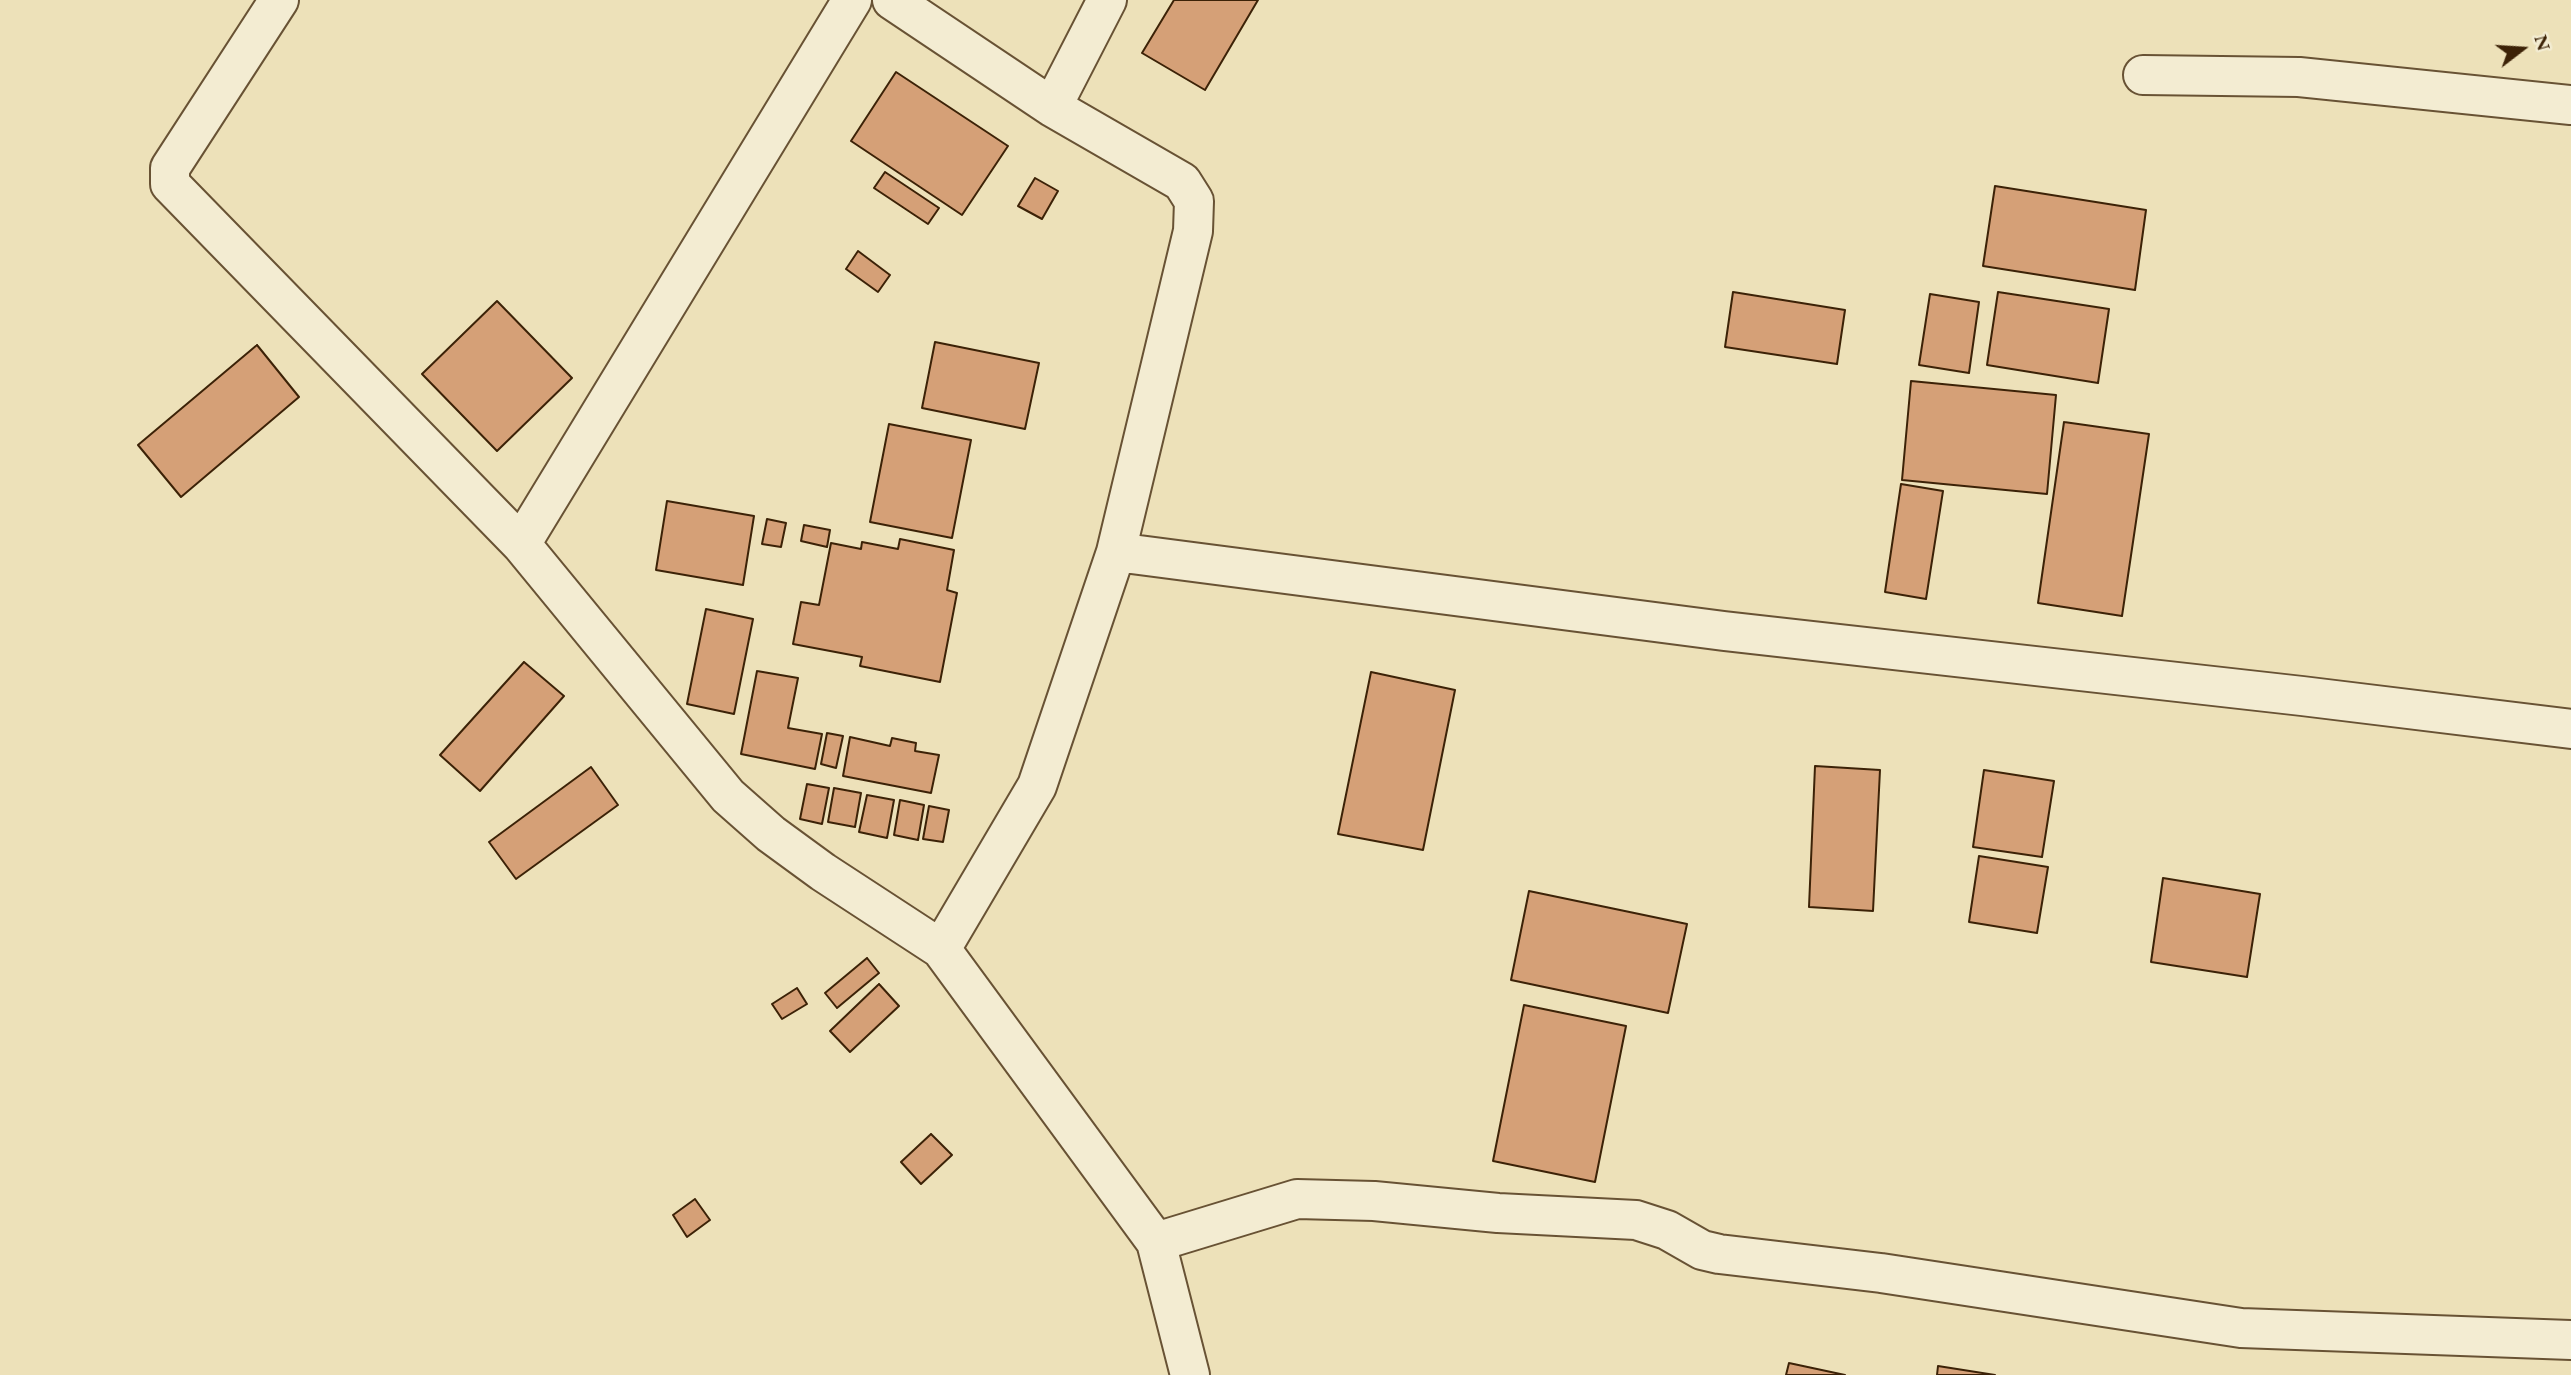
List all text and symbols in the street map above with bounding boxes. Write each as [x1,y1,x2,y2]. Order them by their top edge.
north arrow [2487,14,2557,84]
text: N [2528,32,2557,54]

